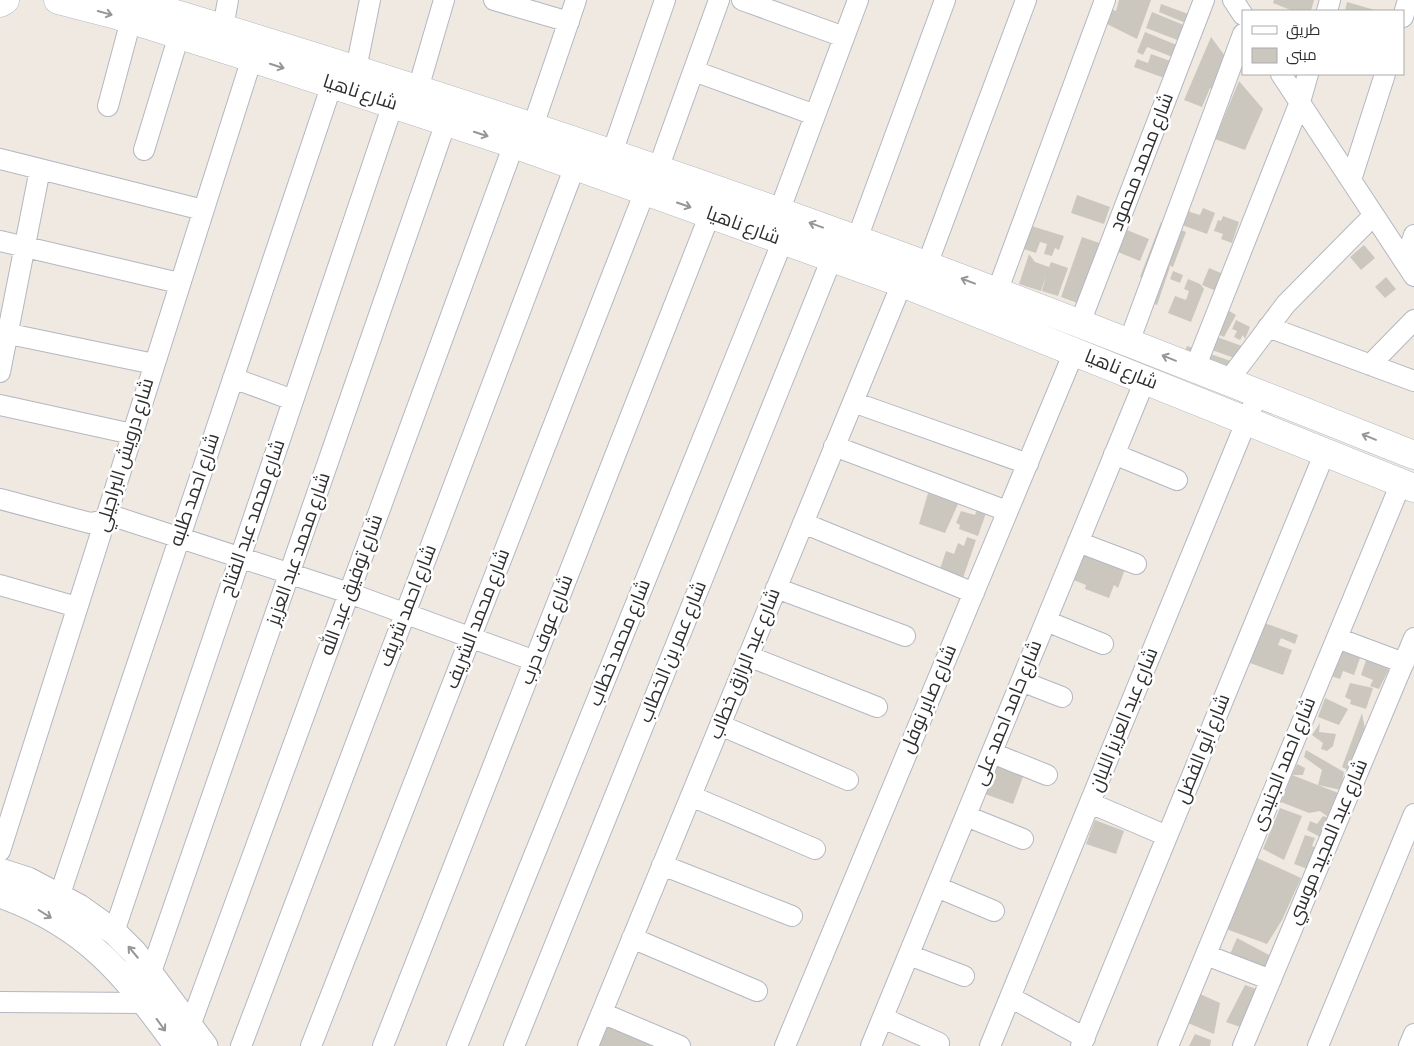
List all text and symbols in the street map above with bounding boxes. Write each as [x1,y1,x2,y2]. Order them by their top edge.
one-way arrow [97,8,113,18]
legend [1242,10,1404,75]
text: طريق [1286,21,1320,40]
text: مبنى [1286,46,1317,65]
one-way arrow [269,62,285,72]
street label: شارع ناهيا [320,70,400,117]
street label: شارع محمد محمود [1105,90,1180,235]
one-way arrow [473,129,489,139]
one-way arrow [676,201,691,210]
street label: شارع ناهيا [703,202,783,251]
one-way arrow [808,219,824,229]
one-way arrow [961,276,976,285]
street label: شارع ناهيا [1081,345,1161,396]
one-way arrow [1162,353,1177,362]
street label: شارع درويش البراجيلي [91,376,161,535]
street label: شارع احمد طلبه [165,430,226,550]
one-way arrow [1362,432,1377,442]
street label: شارع محمد عبد الفتاح [215,437,292,600]
street label: شارع محمد عبد العزيز [262,470,337,630]
street label: شارع توفيق عبد الله [314,511,389,659]
street label: شارع احمد شريف [374,542,443,671]
street label: شارع محمد الشريف [441,546,516,693]
street label: شارع عوف حرب [515,572,579,689]
street label: شارع محمد خطاب [584,576,657,710]
street label: شارع عمر بن الخطاب [634,578,713,727]
street label: شارع عبد الرازق خطاب [704,585,787,743]
street label: شارع حامد احمد على [968,637,1048,789]
street label: شارع صابر نوفل [896,641,963,757]
street label: شارع عبد العزيز اللبان [1085,645,1164,796]
street label: شارع أبو الفضل [1170,691,1236,807]
street label: شارع احمد الجنيدى [1247,694,1322,834]
street label: شارع عبد المجيد موسي [1283,756,1375,929]
one-way arrow [37,910,51,920]
one-way arrow [127,946,138,959]
one-way arrow [156,1018,167,1031]

